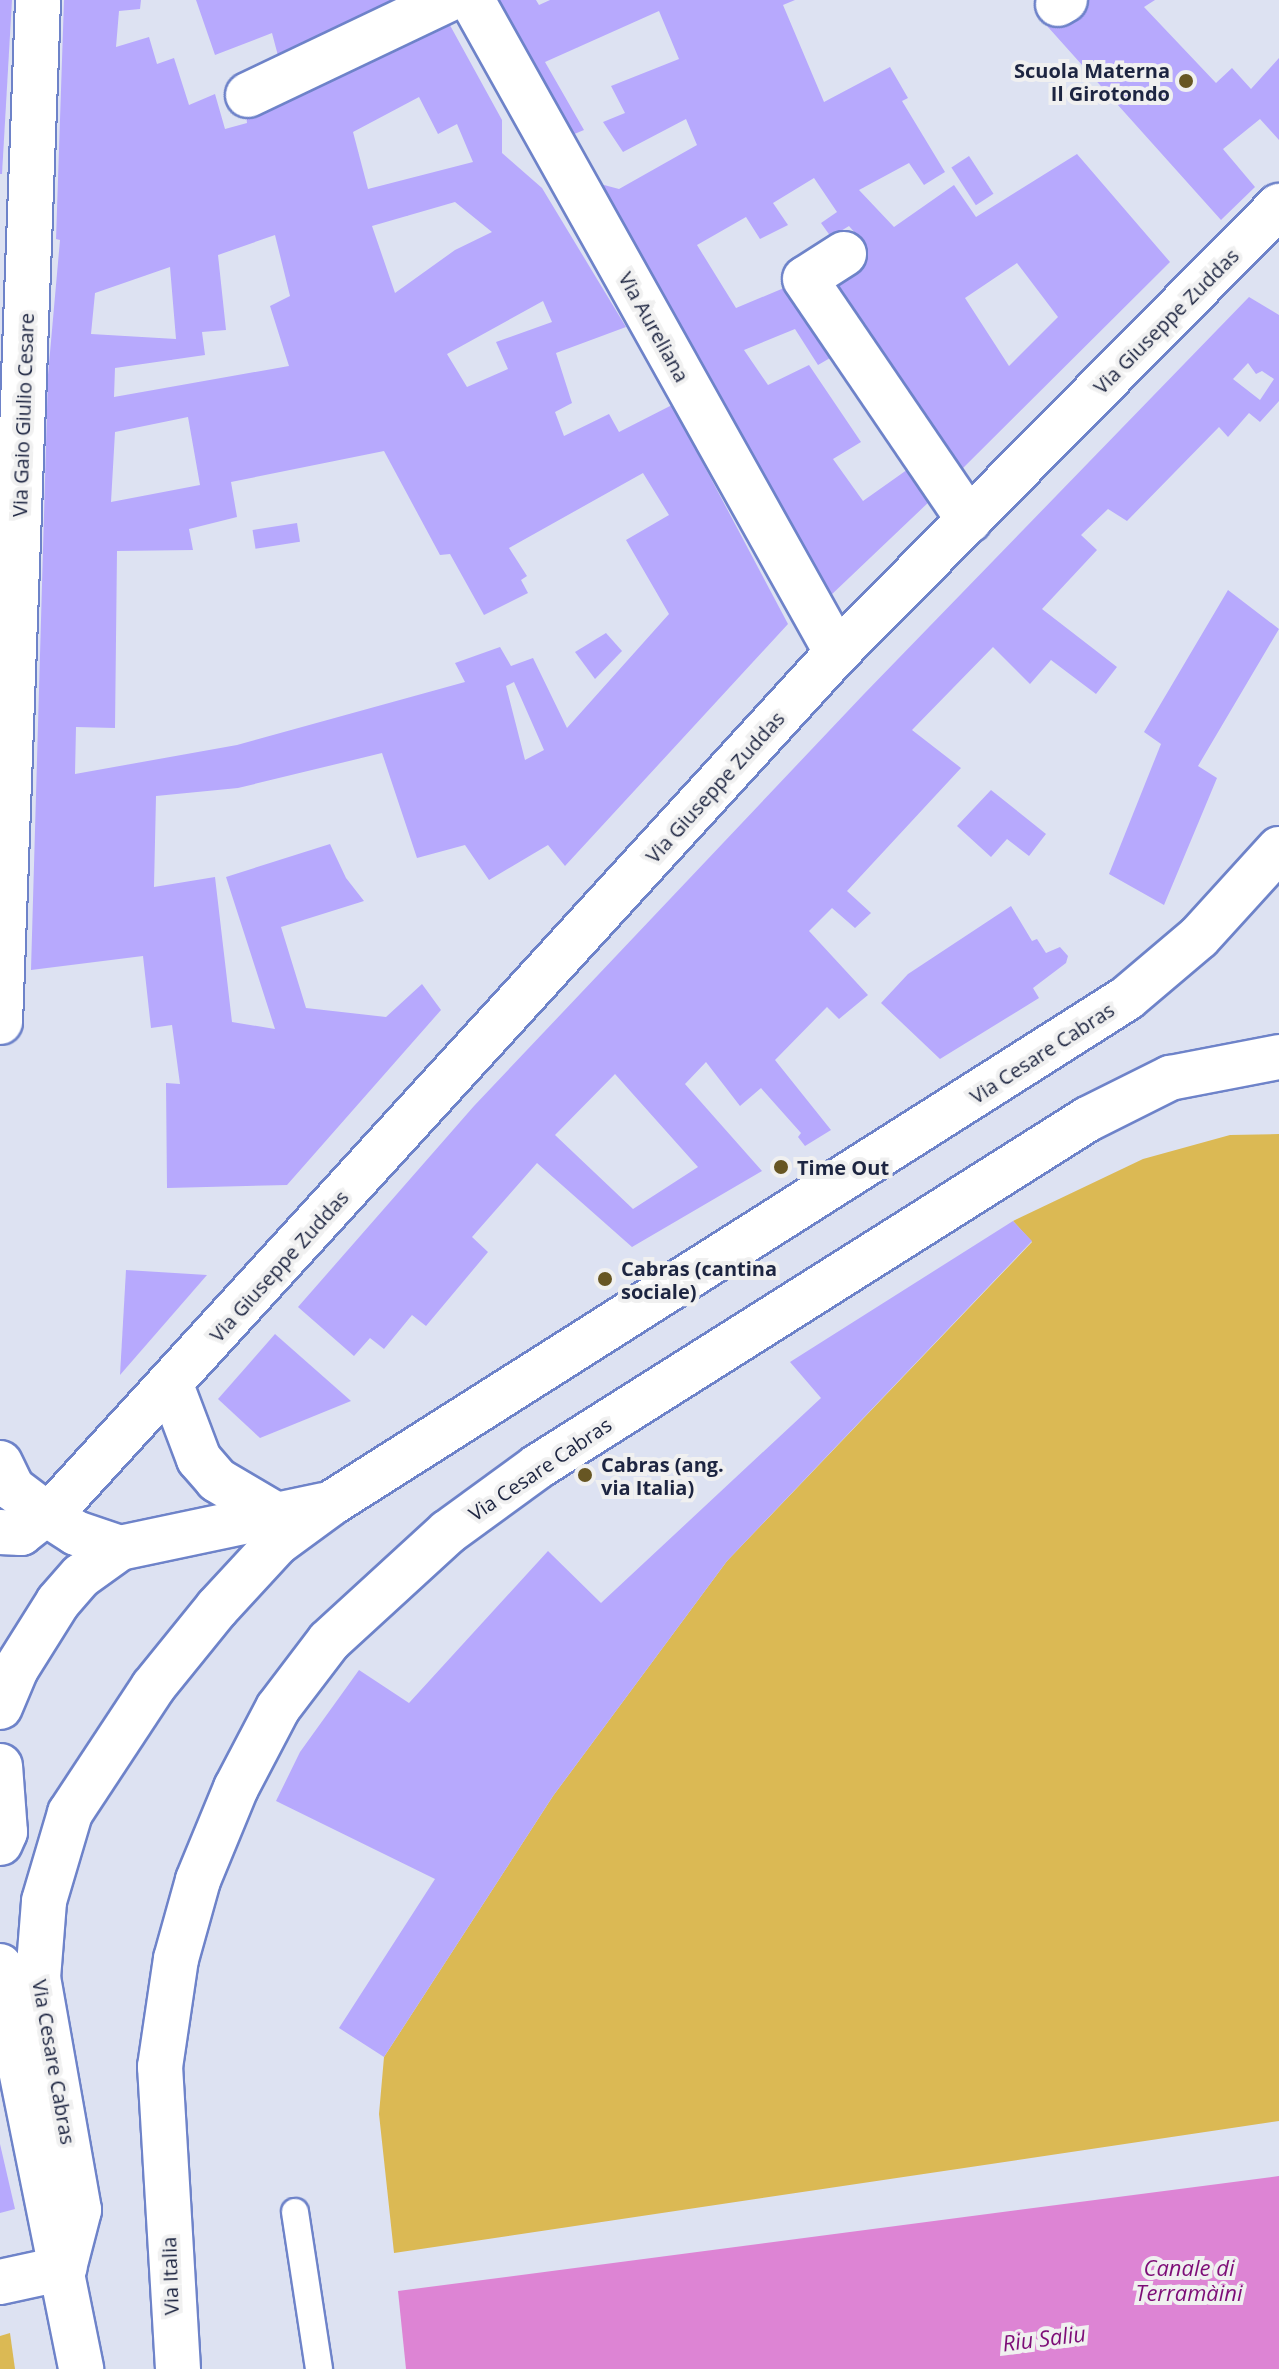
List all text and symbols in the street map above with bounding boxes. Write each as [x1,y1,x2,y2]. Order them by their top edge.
place label: Scuola Materna Il Girotondo [1014,58,1170,105]
marker: Scuola Materna Il Girotondo [1177,72,1195,90]
street label: Via Giuseppe Zuddas [1088,243,1244,399]
street label: Via Aureliana [614,268,694,386]
street label: Via Gaio Giulio Cesare [7,313,39,517]
street label: Via Giuseppe Zuddas [641,706,789,868]
street label: Via Cesare Cabras [965,997,1119,1109]
place label: Time Out [797,1155,889,1179]
marker: Time Out [772,1158,790,1176]
street label: Via Giuseppe Zuddas [205,1185,353,1347]
place label: Cabras (cantina sociale) [621,1256,777,1303]
marker: Cabras (cantina sociale) [596,1270,614,1288]
street label: Via Cesare Cabras [464,1412,616,1526]
place label: Cabras (ang. via Italia) [601,1452,724,1499]
marker: Cabras (ang. via Italia) [576,1466,594,1484]
street label: Via Cesare Cabras [28,1978,80,2146]
street label: Via Italia [157,2236,183,2316]
water label: Canale di Terramàini [1135,2254,1243,2306]
water label: Riu Saliu [1001,2320,1087,2356]

